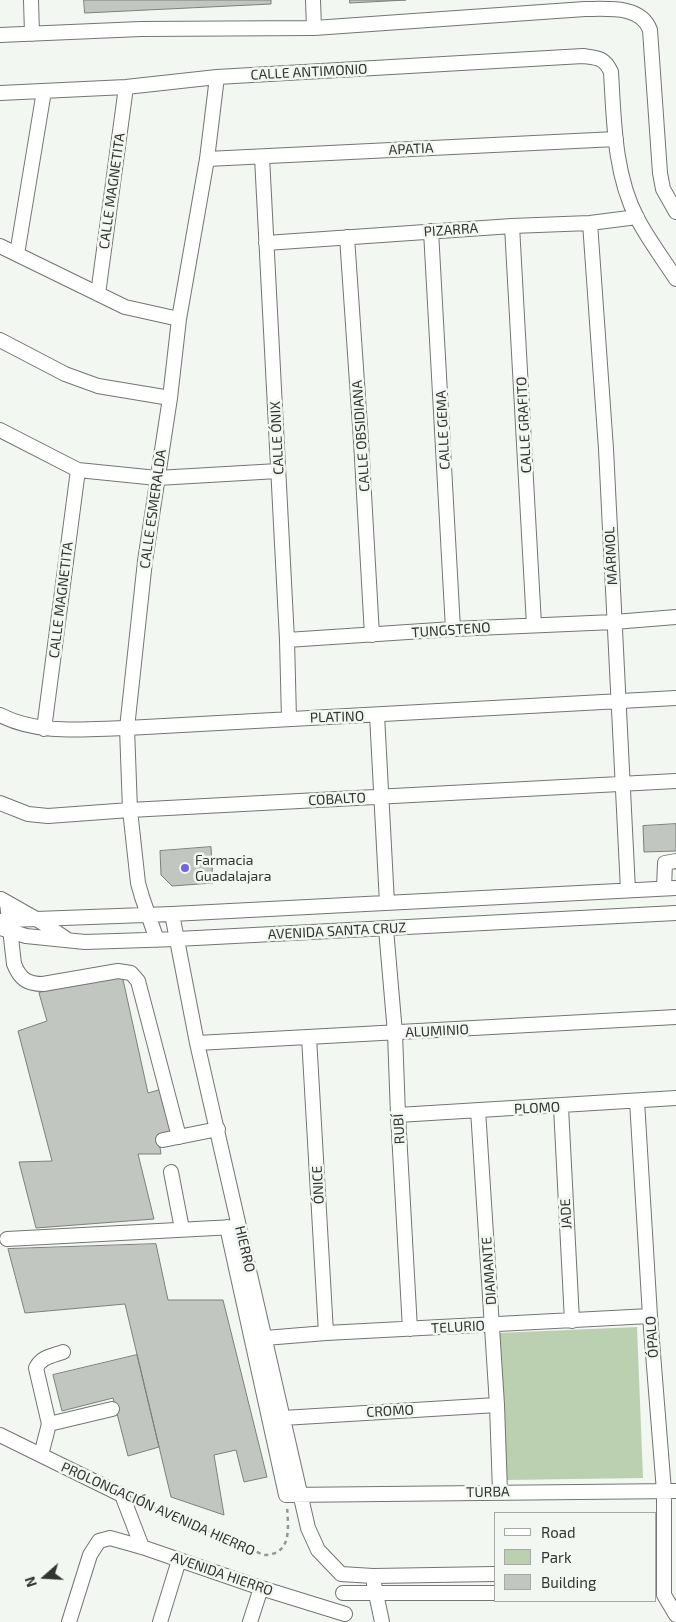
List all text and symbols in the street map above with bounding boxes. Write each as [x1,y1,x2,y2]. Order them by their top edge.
street label: CALLE ANTIMONIO [250,61,368,83]
street label: CALLE MAGNETITA [96,132,128,250]
street label: APATIA [388,139,434,159]
street label: PIZARRA [423,220,479,240]
street label: CALLE GRAFITO [513,376,535,474]
street label: CALLE OBSIDIANA [349,380,373,492]
street label: CALLE GEMA [433,390,453,470]
street label: CALLE ÓNIX [267,401,287,475]
street label: CALLE ESMERALDA [136,448,170,570]
street label: MÁRMOL [601,526,621,586]
street label: CALLE MAGNETITA [46,541,76,659]
street label: TUNGSTENO [411,619,491,641]
street label: PLATINO [310,708,364,726]
street label: COBALTO [308,789,366,809]
place label: Farmacia Guadalajara [195,852,271,884]
marker: Farmacia Guadalajara [179,862,191,874]
street label: AVENIDA SANTA CRUZ [267,919,407,943]
street label: ALUMINIO [405,1021,469,1041]
street label: PLOMO [513,1098,561,1118]
street label: RUBÍ [390,1113,408,1145]
street label: ÓNICE [309,1165,327,1205]
street label: JADE [557,1198,575,1230]
street label: HIERRO [231,1224,259,1274]
street label: DIAMANTE [478,1236,500,1306]
street label: ÓPALO [642,1315,662,1359]
street label: TELURIO [431,1317,485,1337]
street label: CROMO [366,1401,414,1421]
street label: PROLONGACIÓN AVENIDA HIERRO [58,1458,258,1560]
street label: TURBA [466,1483,510,1501]
legend [493,1512,656,1602]
text: Road [541,1523,576,1541]
text: Park [541,1548,572,1566]
street label: AVENIDA HIERRO [169,1549,275,1599]
north arrow [20,1552,70,1602]
text: Building [541,1573,596,1591]
text: N [21,1575,40,1590]

